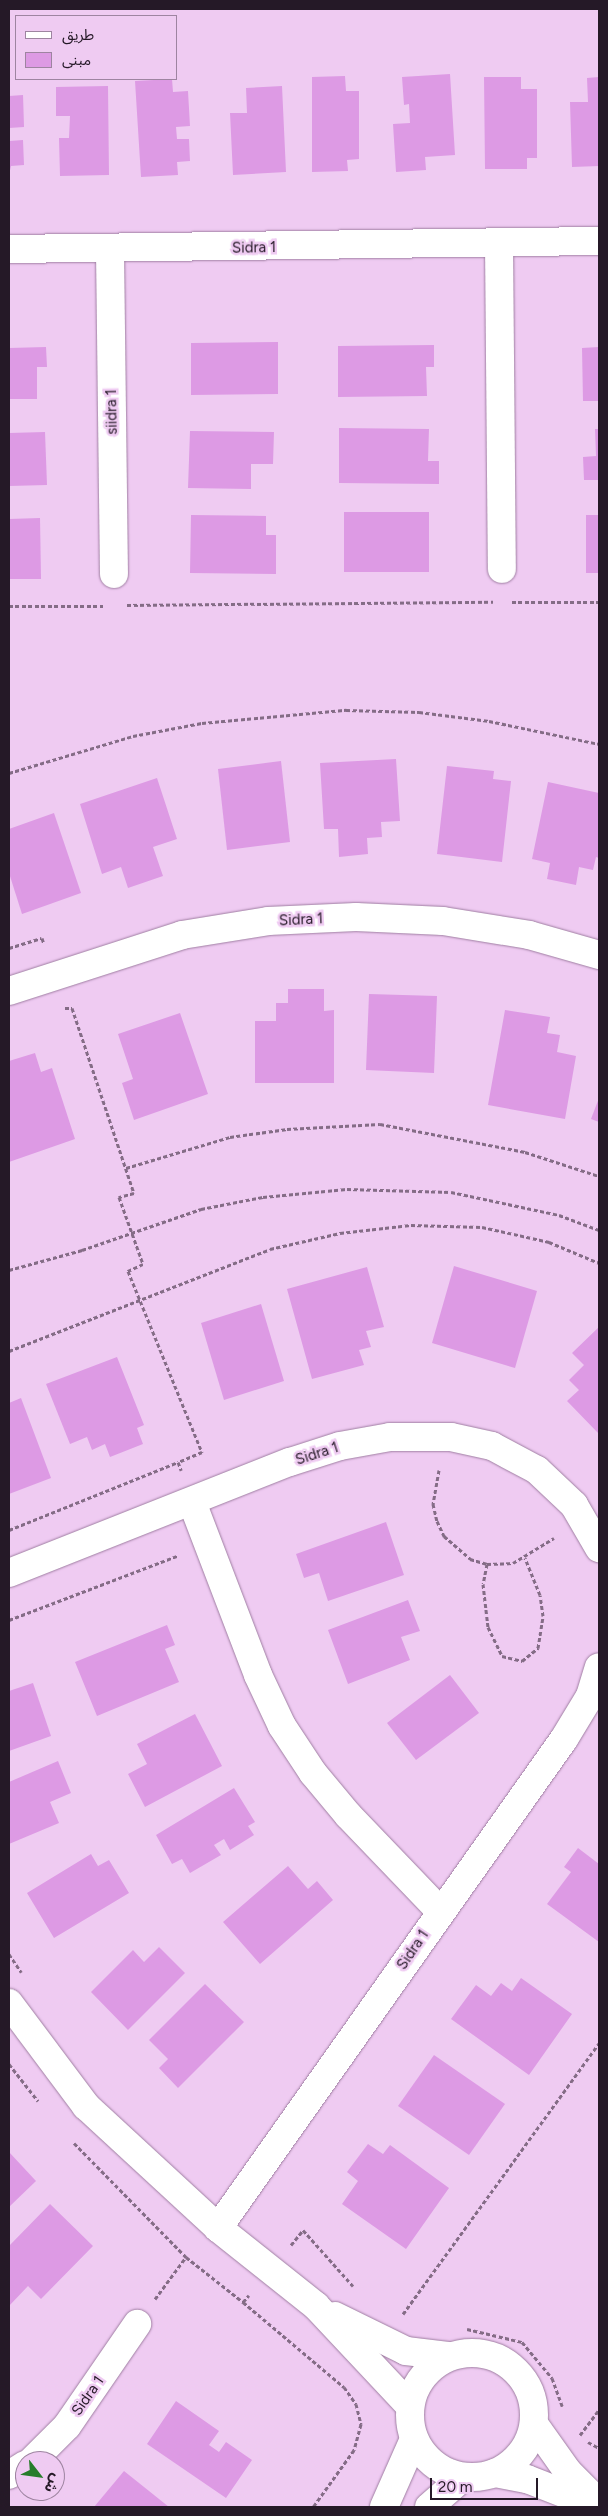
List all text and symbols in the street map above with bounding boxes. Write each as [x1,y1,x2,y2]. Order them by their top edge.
legend [15,15,178,80]
text: طريق [62,26,94,44]
text: مبنى [62,51,91,69]
street label: Sidra 1 [232,239,276,257]
street label: siidra 1 [103,389,121,435]
street label: Sidra 1 [279,910,323,930]
street label: Sidra 1 [293,1439,341,1469]
street label: Sidra 1 [393,1927,433,1973]
street label: Sidra 1 [68,2373,108,2419]
north arrow [15,2451,65,2501]
scale bar [433,2468,540,2500]
text: ش [40,2471,65,2496]
text: 20 m [438,2478,472,2496]

